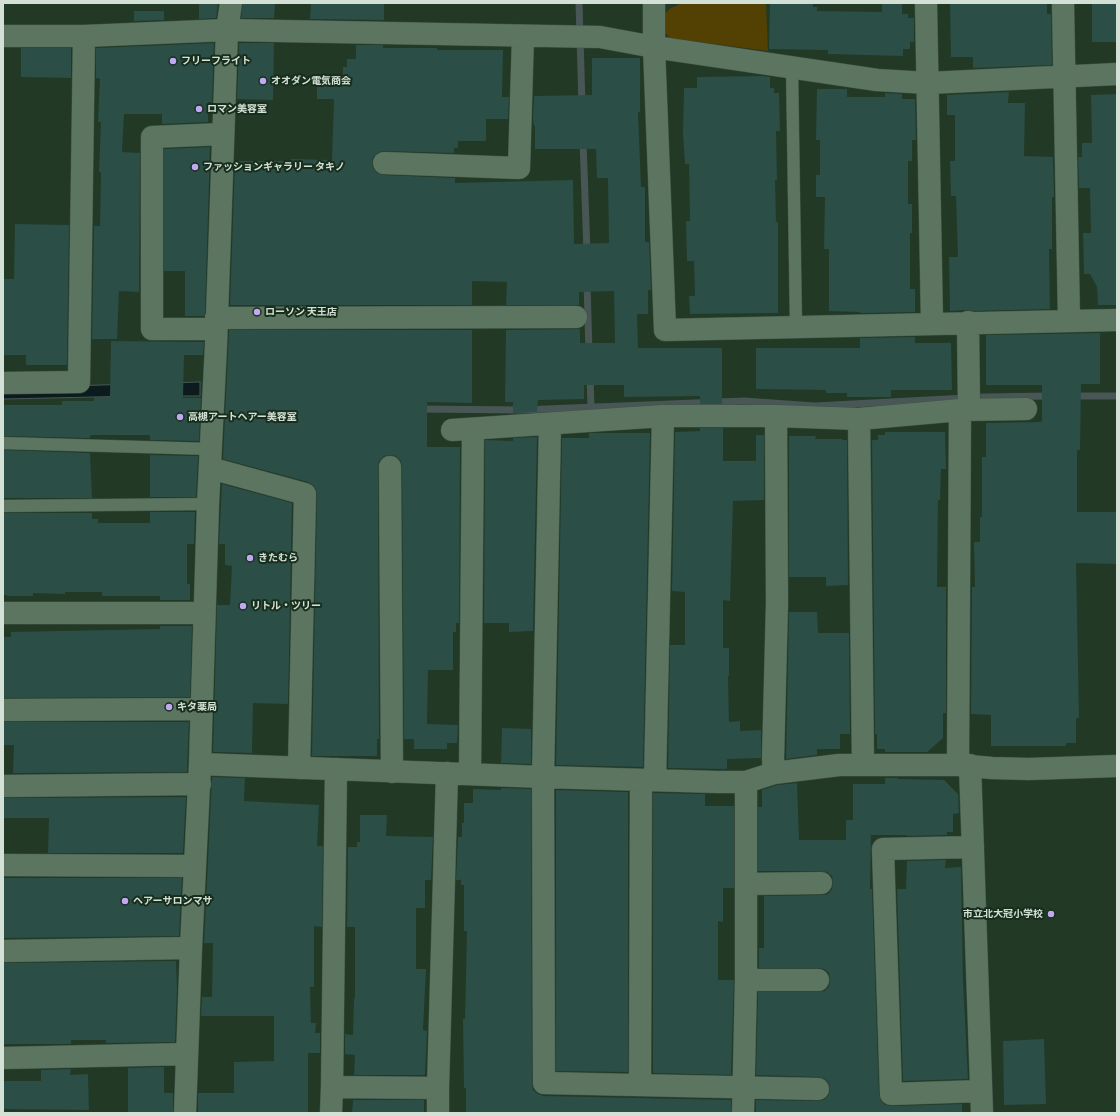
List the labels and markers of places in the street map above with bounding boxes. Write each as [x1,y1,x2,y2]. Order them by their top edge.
place label: フリーフライト [181,55,251,67]
marker: フリーフライト [168,56,178,66]
place label: オオダン電気商会 [271,75,351,87]
marker: オオダン電気商会 [258,76,268,86]
place label: ロマン美容室 [207,103,267,115]
marker: ロマン美容室 [194,104,204,114]
place label: ファッションギャラリー タキノ [203,161,345,173]
marker: ファッションギャラリー タキノ [190,162,200,172]
place label: ローソン 天王店 [265,306,337,318]
marker: ローソン 天王店 [252,307,262,317]
place label: 高槻アートヘアー美容室 [188,411,297,423]
marker: 高槻アートヘアー美容室 [175,412,185,422]
place label: きたむら [258,552,298,564]
marker: きたむら [245,553,255,563]
place label: リトル・ツリー [251,600,321,612]
marker: リトル・ツリー [238,601,248,611]
place label: キタ薬局 [177,701,217,713]
marker: キタ薬局 [164,702,174,712]
place label: ヘアーサロンマサ [133,895,212,907]
marker: ヘアーサロンマサ [120,896,130,906]
place label: 市立北大冠小学校 [963,908,1043,920]
marker: 市立北大冠小学校 [1046,909,1056,919]

